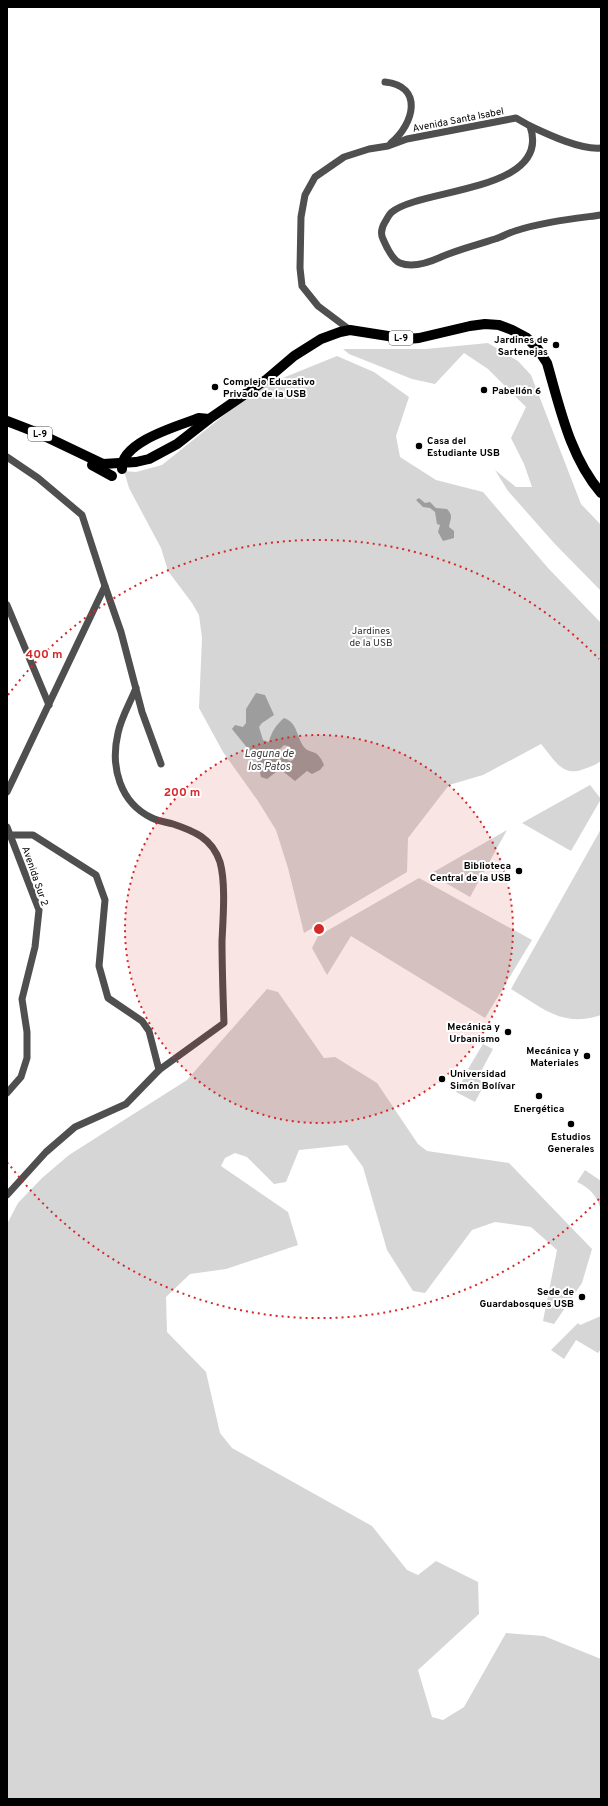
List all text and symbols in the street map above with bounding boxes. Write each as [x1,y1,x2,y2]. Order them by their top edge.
street label: Avenida Santa Isabel [412,105,505,136]
road number: L-9 [389,331,413,345]
place label: Jardines de Sartenejas [494,334,548,359]
marker: Jardines de Sartenejas [551,340,561,350]
place label: Complejo Educativo Privado de la USB [223,376,315,401]
marker: Complejo Educativo Privado de la USB [210,382,220,392]
marker: Pabellón 6 [479,385,489,395]
place label: Pabellón 6 [492,385,541,398]
road number: L-9 [28,427,52,441]
place label: Casa del Estudiante USB [427,435,500,460]
marker: Casa del Estudiante USB [414,441,424,451]
park label: Jardines de la USB [349,625,393,650]
text: 400 m [25,647,63,663]
water label: Laguna de los Patos [244,747,294,774]
text: 200 m [164,785,200,801]
street label: Avenida Sur 2 [18,845,51,908]
place label: Biblioteca Central de la USB [430,860,511,885]
marker: Biblioteca Central de la USB [514,866,524,876]
centre of rings [312,922,326,936]
place label: Mecánica y Urbanismo [447,1021,500,1046]
marker: Mecánica y Urbanismo [503,1027,513,1037]
place label: Mecánica y Materiales [526,1045,579,1070]
marker: Mecánica y Materiales [582,1051,592,1061]
place label: Universidad Simón Bolívar [450,1068,516,1093]
marker: Universidad Simón Bolívar [437,1074,447,1084]
marker: Energética [534,1091,544,1101]
place label: Energética [514,1103,564,1116]
marker: Estudios Generales [566,1119,576,1129]
place label: Estudios Generales [548,1131,595,1156]
place label: Sede de Guardabosques USB [479,1286,574,1311]
marker: Sede de Guardabosques USB [577,1292,587,1302]

